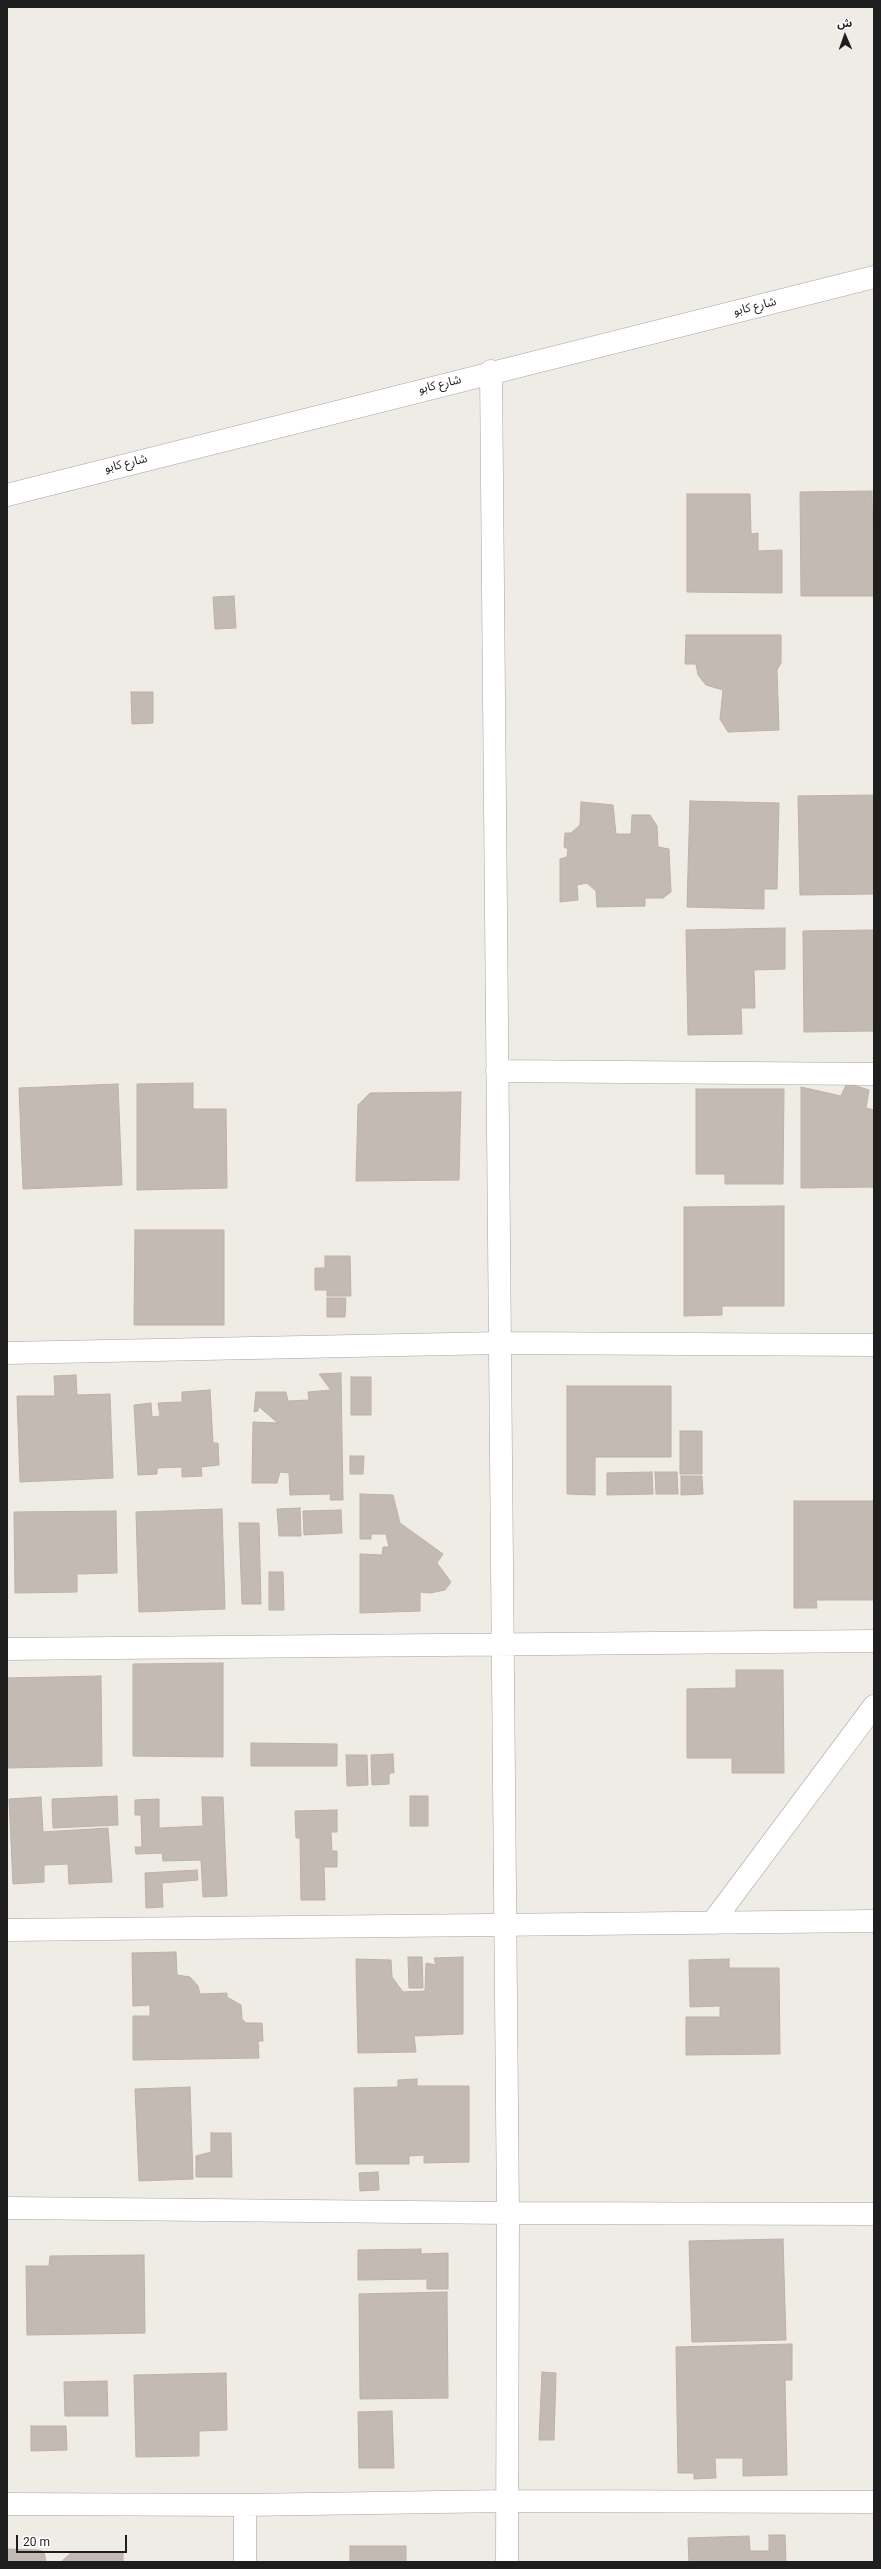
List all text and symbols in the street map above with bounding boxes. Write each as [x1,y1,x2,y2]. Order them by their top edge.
north arrow [825,16,865,56]
text: ش [837,17,852,30]
street label: شارع كابو [732,295,778,319]
street label: شارع كابو [417,373,463,397]
street label: شارع كابو [103,452,149,476]
scale bar [18,2527,129,2553]
text: 20 m [23,2535,50,2549]

